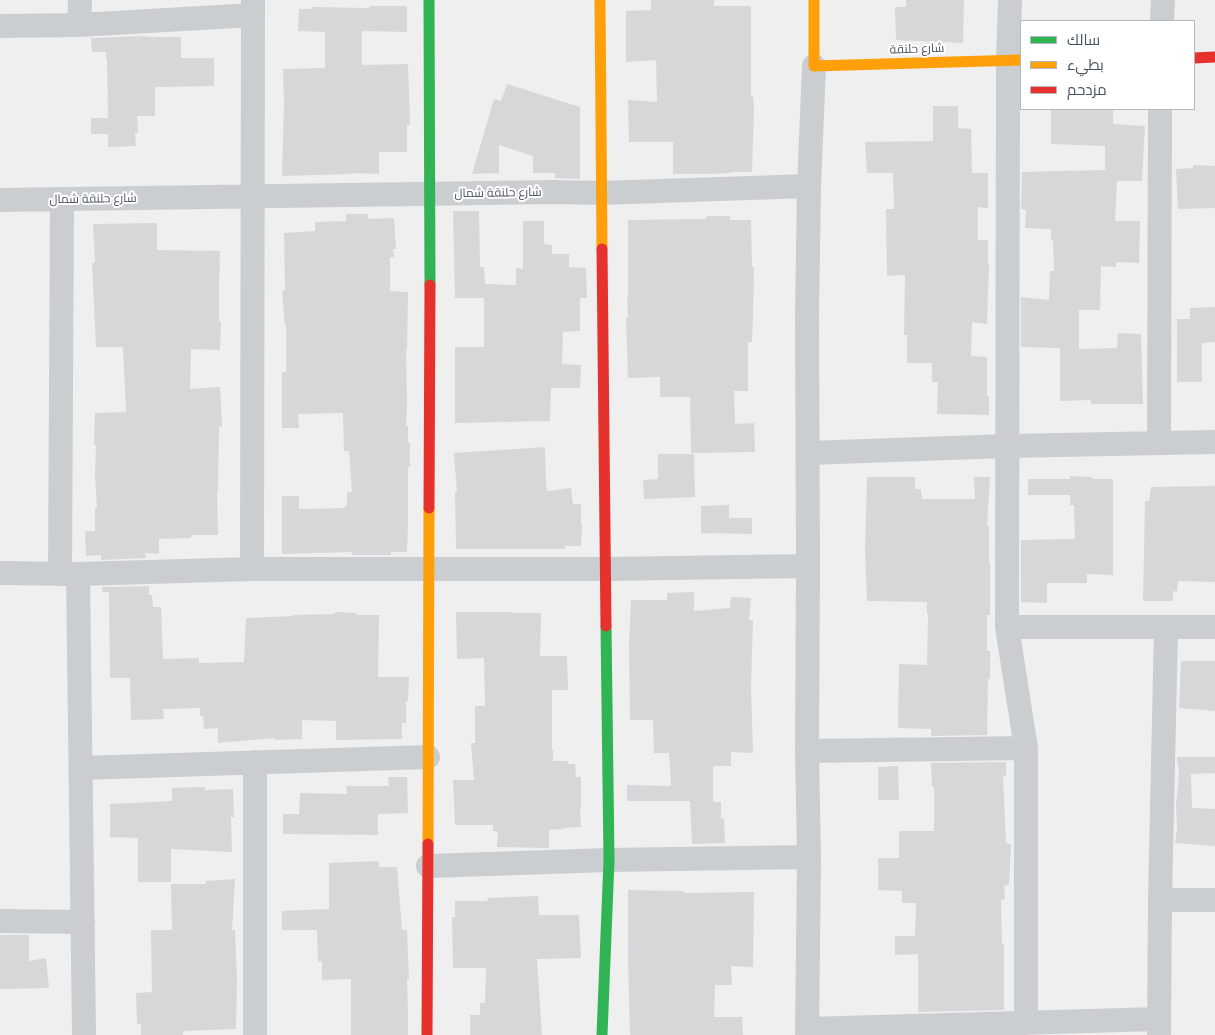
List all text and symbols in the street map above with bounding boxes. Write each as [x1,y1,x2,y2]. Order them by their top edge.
legend [1020,20,1195,110]
text: سالك [1067,31,1100,49]
street label: شارع حلنقة [889,41,945,57]
text: بطيء [1067,56,1104,74]
text: مزدحم [1067,81,1107,99]
street label: شارع حلنقة شمال [454,185,542,201]
street label: شارع حلنقة شمال [49,191,137,207]

